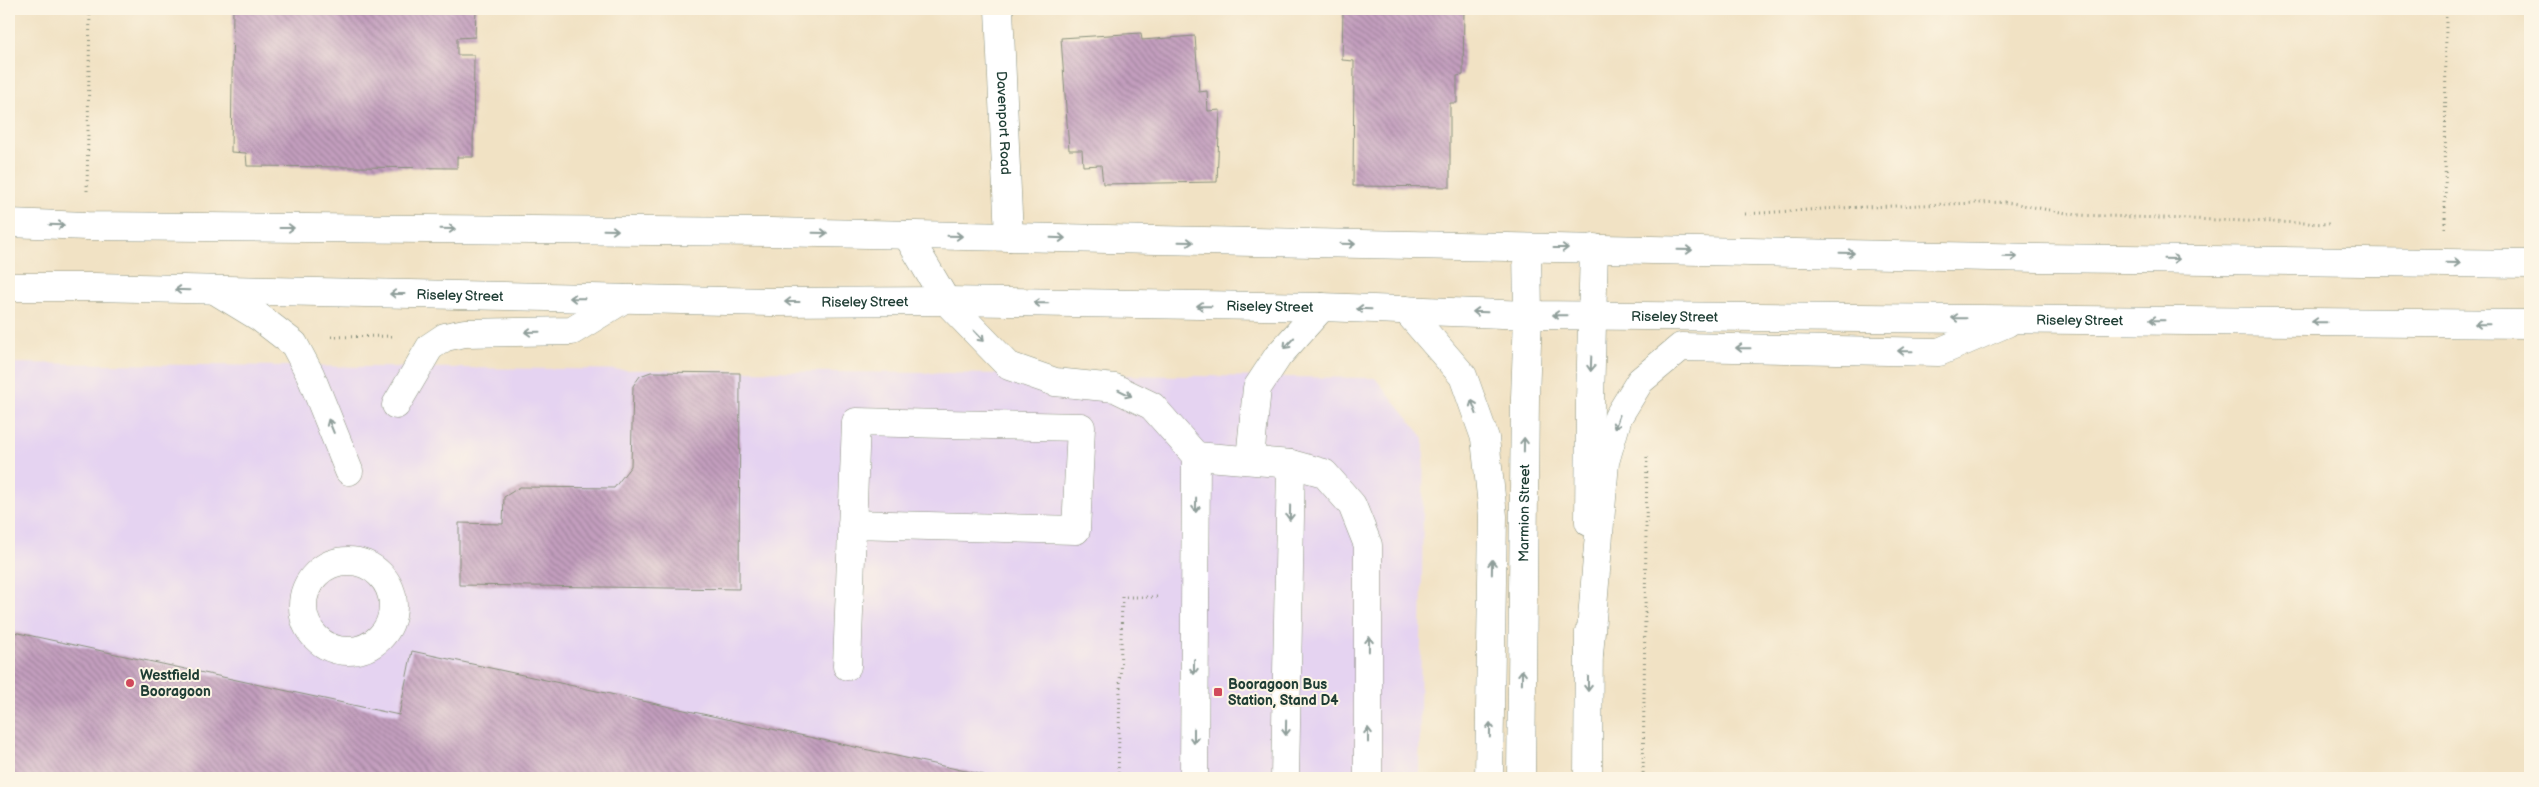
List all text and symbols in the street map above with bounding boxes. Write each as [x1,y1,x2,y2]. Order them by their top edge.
street label: Davenport Road [993,71,1014,175]
one-way arrow [49,220,65,230]
one-way arrow [278,223,295,233]
one-way arrow [440,224,456,234]
one-way arrow [602,225,618,235]
one-way arrow [812,228,828,238]
one-way arrow [947,231,963,241]
one-way arrow [1049,234,1065,243]
one-way arrow [1177,237,1193,246]
one-way arrow [1340,240,1356,249]
one-way arrow [1552,243,1569,253]
one-way arrow [1676,245,1693,255]
one-way arrow [1839,249,1855,258]
one-way arrow [2001,252,2017,262]
one-way arrow [2164,254,2180,264]
one-way arrow [2444,258,2461,268]
one-way arrow [174,285,190,295]
street label: Riseley Street [416,286,504,305]
one-way arrow [389,290,405,299]
one-way arrow [569,293,585,302]
street label: Riseley Street [821,293,909,311]
one-way arrow [784,297,800,307]
street label: Riseley Street [1226,297,1314,316]
one-way arrow [1033,298,1050,308]
one-way arrow [1196,301,1212,310]
one-way arrow [1357,304,1373,313]
one-way arrow [1472,307,1488,317]
street label: Riseley Street [1631,308,1719,326]
one-way arrow [1553,310,1569,320]
street label: Riseley Street [2036,312,2124,329]
one-way arrow [1951,313,1968,323]
one-way arrow [2149,315,2165,325]
one-way arrow [2311,317,2328,327]
one-way arrow [2474,319,2490,329]
one-way arrow [524,327,540,337]
one-way arrow [973,330,985,343]
one-way arrow [1283,337,1295,350]
one-way arrow [1735,343,1752,353]
one-way arrow [1897,346,1914,356]
one-way arrow [1586,356,1596,372]
one-way arrow [1117,389,1132,398]
one-way arrow [1469,400,1478,415]
one-way arrow [1612,414,1621,429]
one-way arrow [325,419,335,434]
one-way arrow [1519,437,1529,453]
street label: Marmion Street [1515,463,1533,562]
one-way arrow [1191,496,1201,512]
one-way arrow [1285,504,1295,521]
one-way arrow [1487,559,1497,576]
one-way arrow [1364,636,1374,652]
one-way arrow [1189,658,1199,675]
place label: Westfield Booragoon [140,667,211,700]
one-way arrow [1517,669,1527,686]
place label: Booragoon Bus Station, Stand D4 [1228,676,1339,709]
one-way arrow [1583,676,1593,692]
marker: Westfield Booragoon [124,677,136,689]
marker: Booragoon Bus Station, Stand D4 [1212,686,1224,698]
one-way arrow [1281,720,1291,736]
one-way arrow [1485,722,1495,738]
one-way arrow [1189,728,1199,744]
one-way arrow [1363,728,1373,744]

